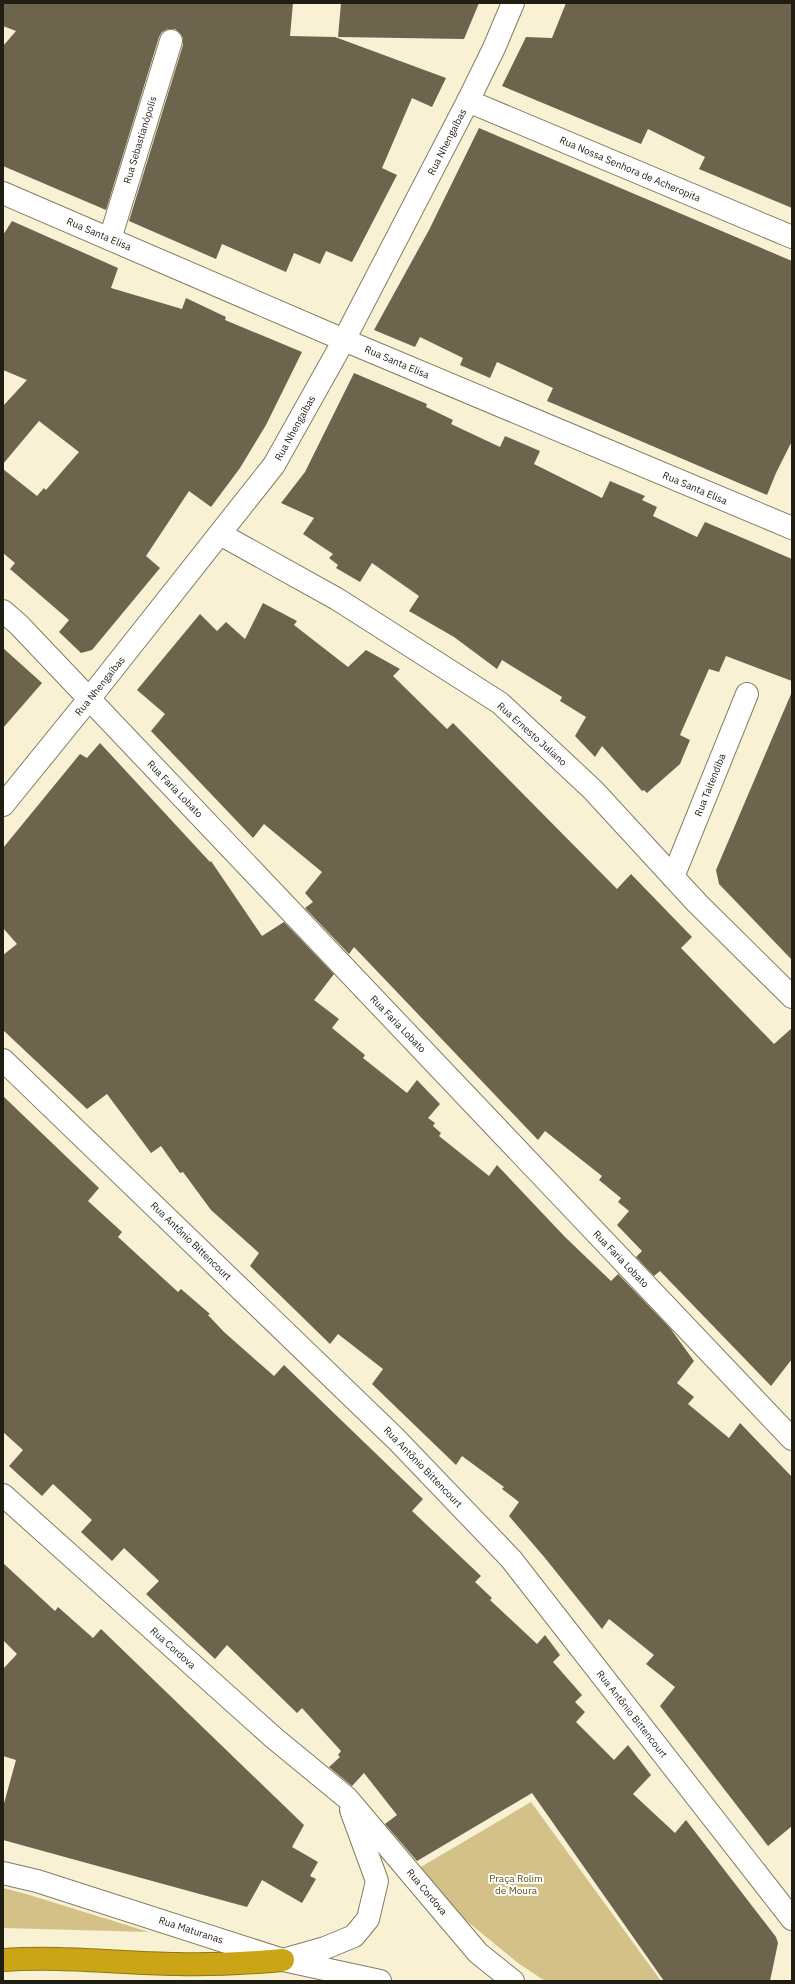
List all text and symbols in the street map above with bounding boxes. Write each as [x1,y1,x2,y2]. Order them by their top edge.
street label: Rua Sebastianópolis [120,94,160,185]
street label: Rua Nhengaíbas [425,107,469,177]
street label: Rua Nossa Senhora de Acheropita [557,133,703,205]
street label: Rua Santa Elisa [65,215,134,254]
street label: Rua Santa Elisa [363,343,432,382]
street label: Rua Nhengaíbas [272,393,318,463]
street label: Rua Santa Elisa [661,469,730,508]
street label: Rua Nhengaíbas [72,654,128,718]
street label: Rua Ernesto Juliano [494,699,570,769]
street label: Rua Taitendiba [691,751,729,818]
street label: Rua Faria Lobato [144,758,206,821]
street label: Rua Faria Lobato [367,993,429,1056]
street label: Rua Antônio Bittencourt [148,1199,235,1283]
street label: Rua Faria Lobato [590,1228,652,1291]
street label: Rua Antônio Bittencourt [381,1424,465,1511]
street label: Rua Cordova [148,1624,199,1672]
street label: Rua Antônio Bittencourt [594,1668,671,1761]
street label: Rua Cordova [404,1866,451,1918]
park label: Praça Rolim de Moura [489,1872,543,1897]
street label: Rua Maturanas [157,1913,225,1947]

